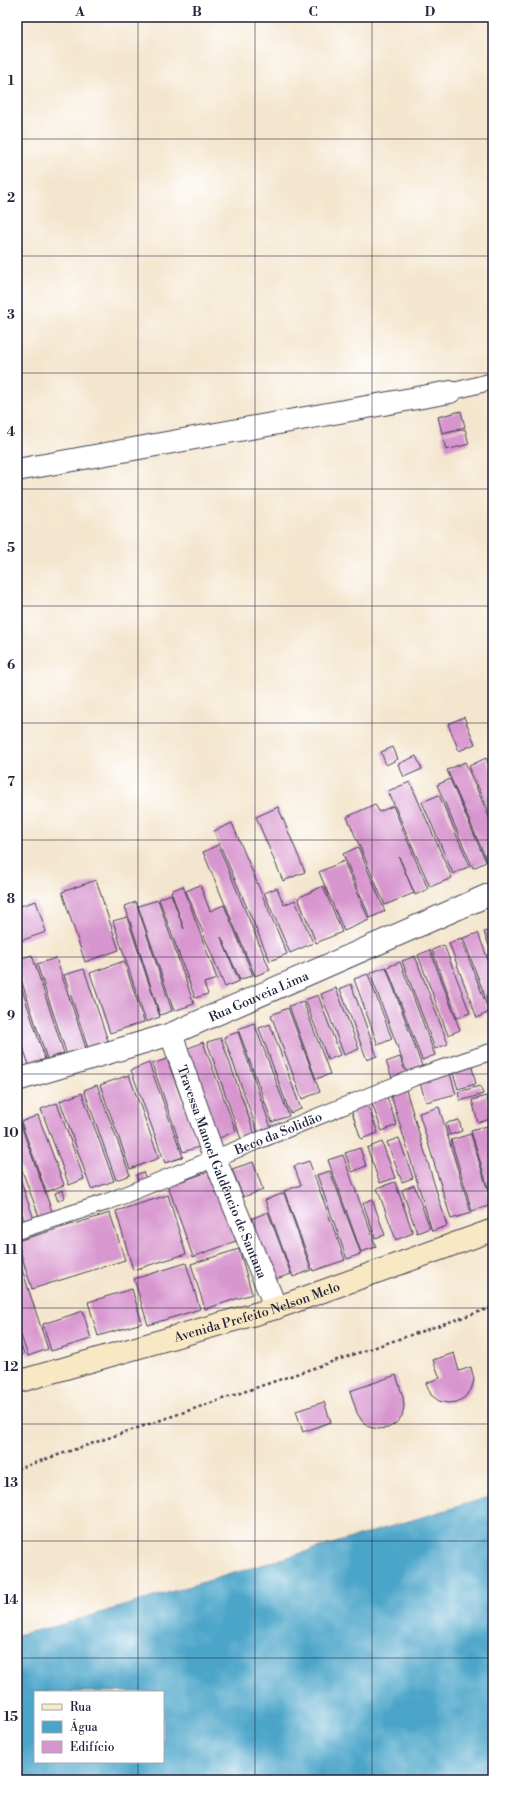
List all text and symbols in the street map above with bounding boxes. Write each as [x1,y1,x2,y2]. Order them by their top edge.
text: A [74,4,85,20]
text: B [192,4,202,20]
text: C [308,4,318,20]
text: D [425,4,435,20]
text: 1 [8,73,15,89]
text: 2 [7,190,15,206]
text: 3 [7,307,15,323]
text: 4 [7,424,16,440]
text: 5 [7,540,15,556]
text: 6 [7,657,15,673]
text: 7 [7,774,15,790]
text: 8 [7,891,15,907]
street label: Rua Gouveia Lima [206,968,311,1026]
text: 9 [7,1008,15,1024]
street label: Travessa Manoel Galdêncio de Santana [174,1063,270,1281]
street label: Beco da Solidão [231,1109,324,1159]
text: 10 [3,1125,19,1141]
text: 11 [5,1242,18,1258]
street label: Avenida Prefeito Nelson Melo [171,1279,342,1346]
text: 12 [4,1359,18,1375]
text: 13 [4,1475,18,1491]
text: 14 [4,1592,18,1608]
legend [34,1691,164,1763]
text: Rua [70,1700,92,1715]
text: 15 [4,1709,18,1725]
text: Água [69,1718,99,1735]
text: Edifício [70,1740,115,1755]

